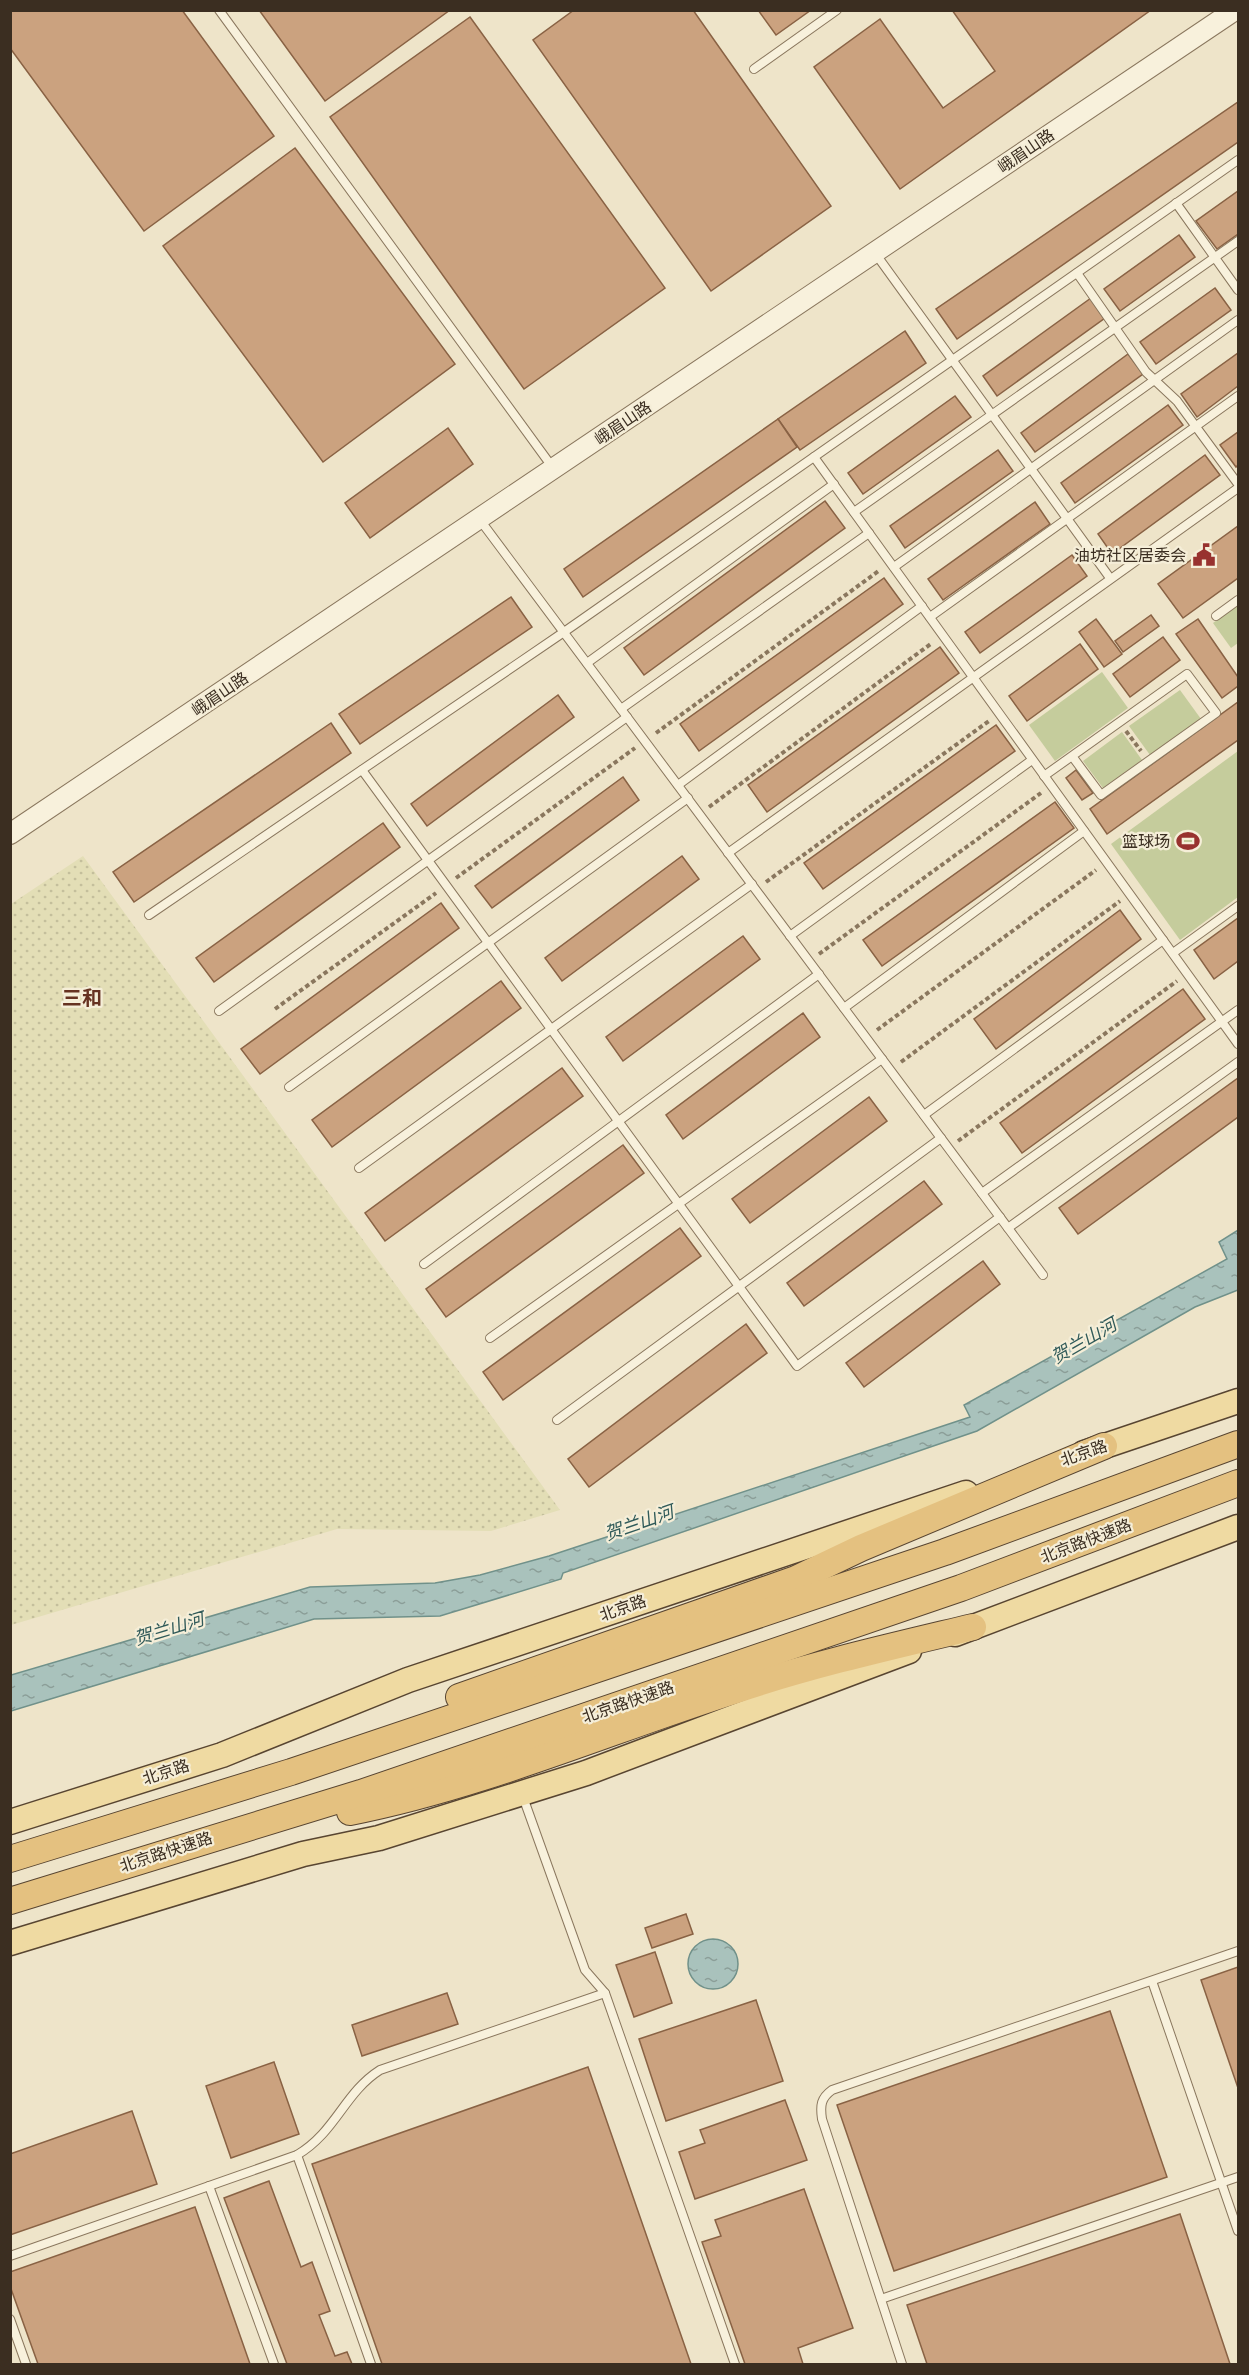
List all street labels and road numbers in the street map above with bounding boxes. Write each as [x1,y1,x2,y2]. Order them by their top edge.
street label: 峨眉山路 [995,126,1057,176]
street label: 峨眉山路 [592,398,654,448]
street label: 峨眉山路 [189,669,251,719]
street label: 北京路 [1059,1437,1109,1469]
street label: 北京路快速路 [1038,1516,1134,1566]
street label: 北京路 [598,1592,648,1624]
street label: 北京路快速路 [580,1678,676,1726]
street label: 北京路 [141,1756,191,1788]
street label: 北京路快速路 [118,1829,214,1875]

